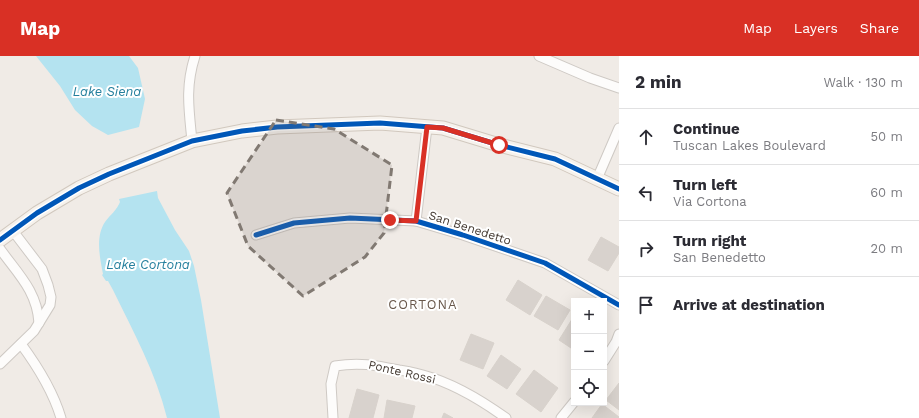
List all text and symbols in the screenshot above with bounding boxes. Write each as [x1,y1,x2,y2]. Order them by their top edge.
text: Map [20,17,60,40]
text: Map [743,20,772,36]
text: Layers [794,20,838,36]
text: Share [860,20,899,36]
text: 2 min [635,72,681,92]
text: Walk · 130 m [824,75,903,90]
water label: Lake Siena [73,84,141,99]
text: Continue [673,120,740,138]
icon: ahead [635,126,657,148]
text: 50 m [871,129,903,144]
route start [490,136,508,154]
text: Tuscan Lakes Boulevard [673,138,826,153]
text: Turn left [673,176,737,194]
icon: left [635,182,657,204]
text: 60 m [870,185,903,200]
text: Via Cortona [673,194,747,209]
street label: San Benedetto [427,208,513,248]
route end [381,211,399,229]
text: Turn right [673,232,746,250]
icon: right [635,238,657,260]
text: 20 m [871,241,903,256]
text: San Benedetto [673,250,766,265]
water label: Lake Cortona [106,257,190,272]
icon: arrive [635,294,657,316]
text: Arrive at destination [673,296,825,314]
district label: CORTONA [388,297,458,312]
map controls [571,298,607,406]
button: + [571,298,607,334]
button: − [571,334,607,370]
street label: Ponte Rossi [367,357,437,387]
button: locate [571,370,607,406]

